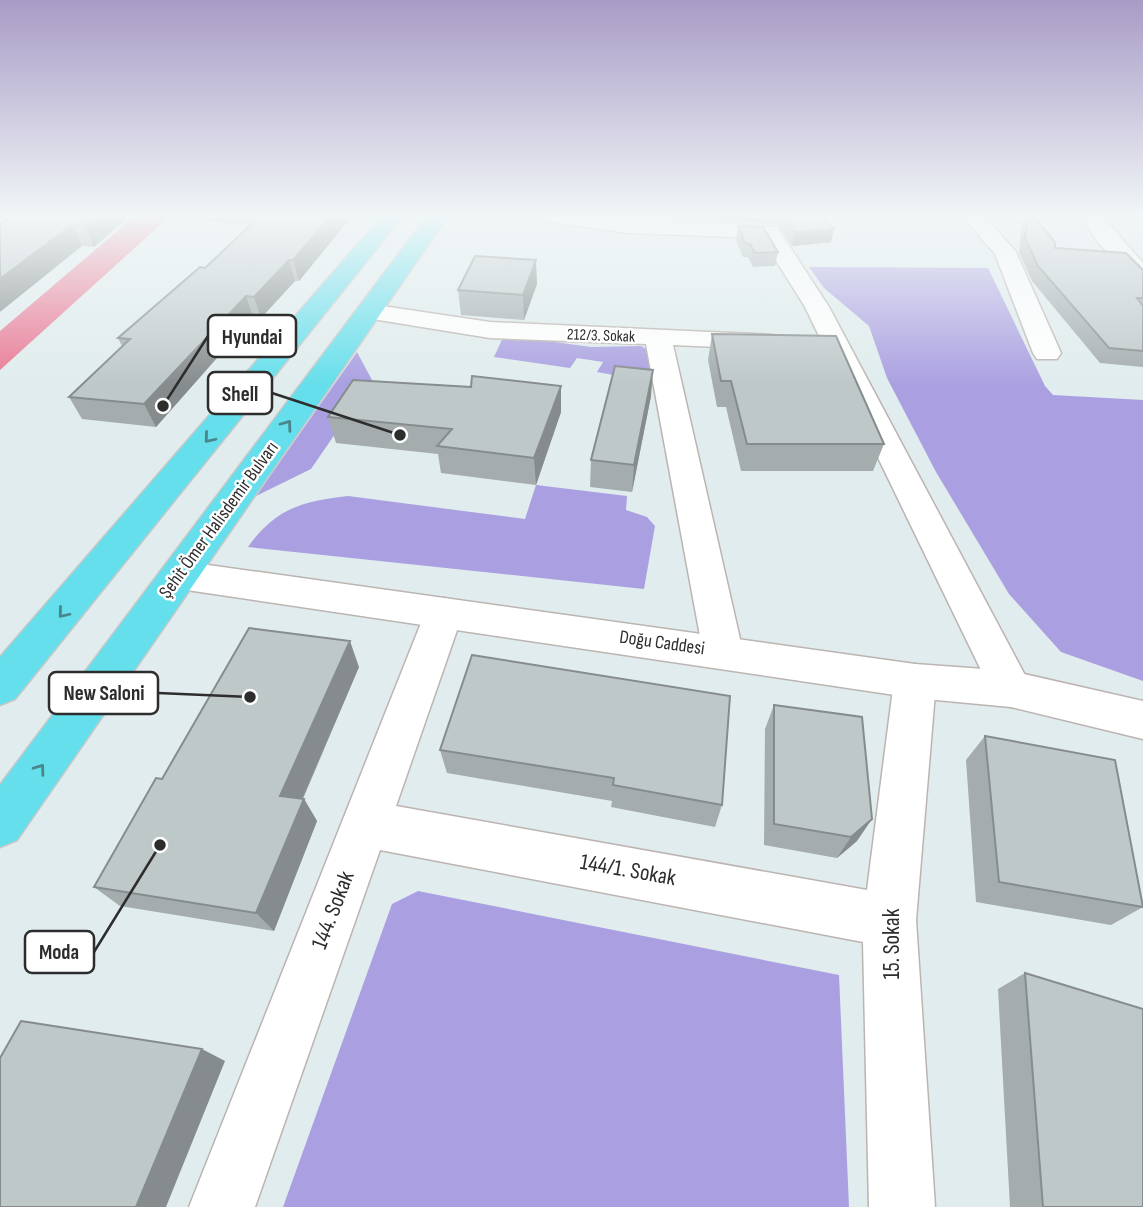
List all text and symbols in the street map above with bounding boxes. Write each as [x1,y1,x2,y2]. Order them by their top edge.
callout: Hyundai [208,315,296,357]
text: Hyundai [222,325,282,350]
street label: 212/3. Sokak [567,325,635,347]
callout: Shell [208,372,272,414]
text: Shell [222,382,258,407]
one-way arrow [279,420,291,433]
one-way arrow [204,431,217,443]
street label: Şehit Ömer Halisdemir Bulvarı [154,437,284,603]
one-way arrow [59,605,71,618]
street label: Doğu Caddesi [618,626,706,660]
callout: New Saloni [49,672,158,714]
text: New Saloni [63,681,145,706]
one-way arrow [32,764,44,777]
street label: 144/1. Sokak [578,848,678,892]
street label: 144. Sokak [305,867,361,953]
street label: 15. Sokak [878,908,906,980]
callout: Moda [25,931,94,973]
text: Moda [39,940,79,965]

